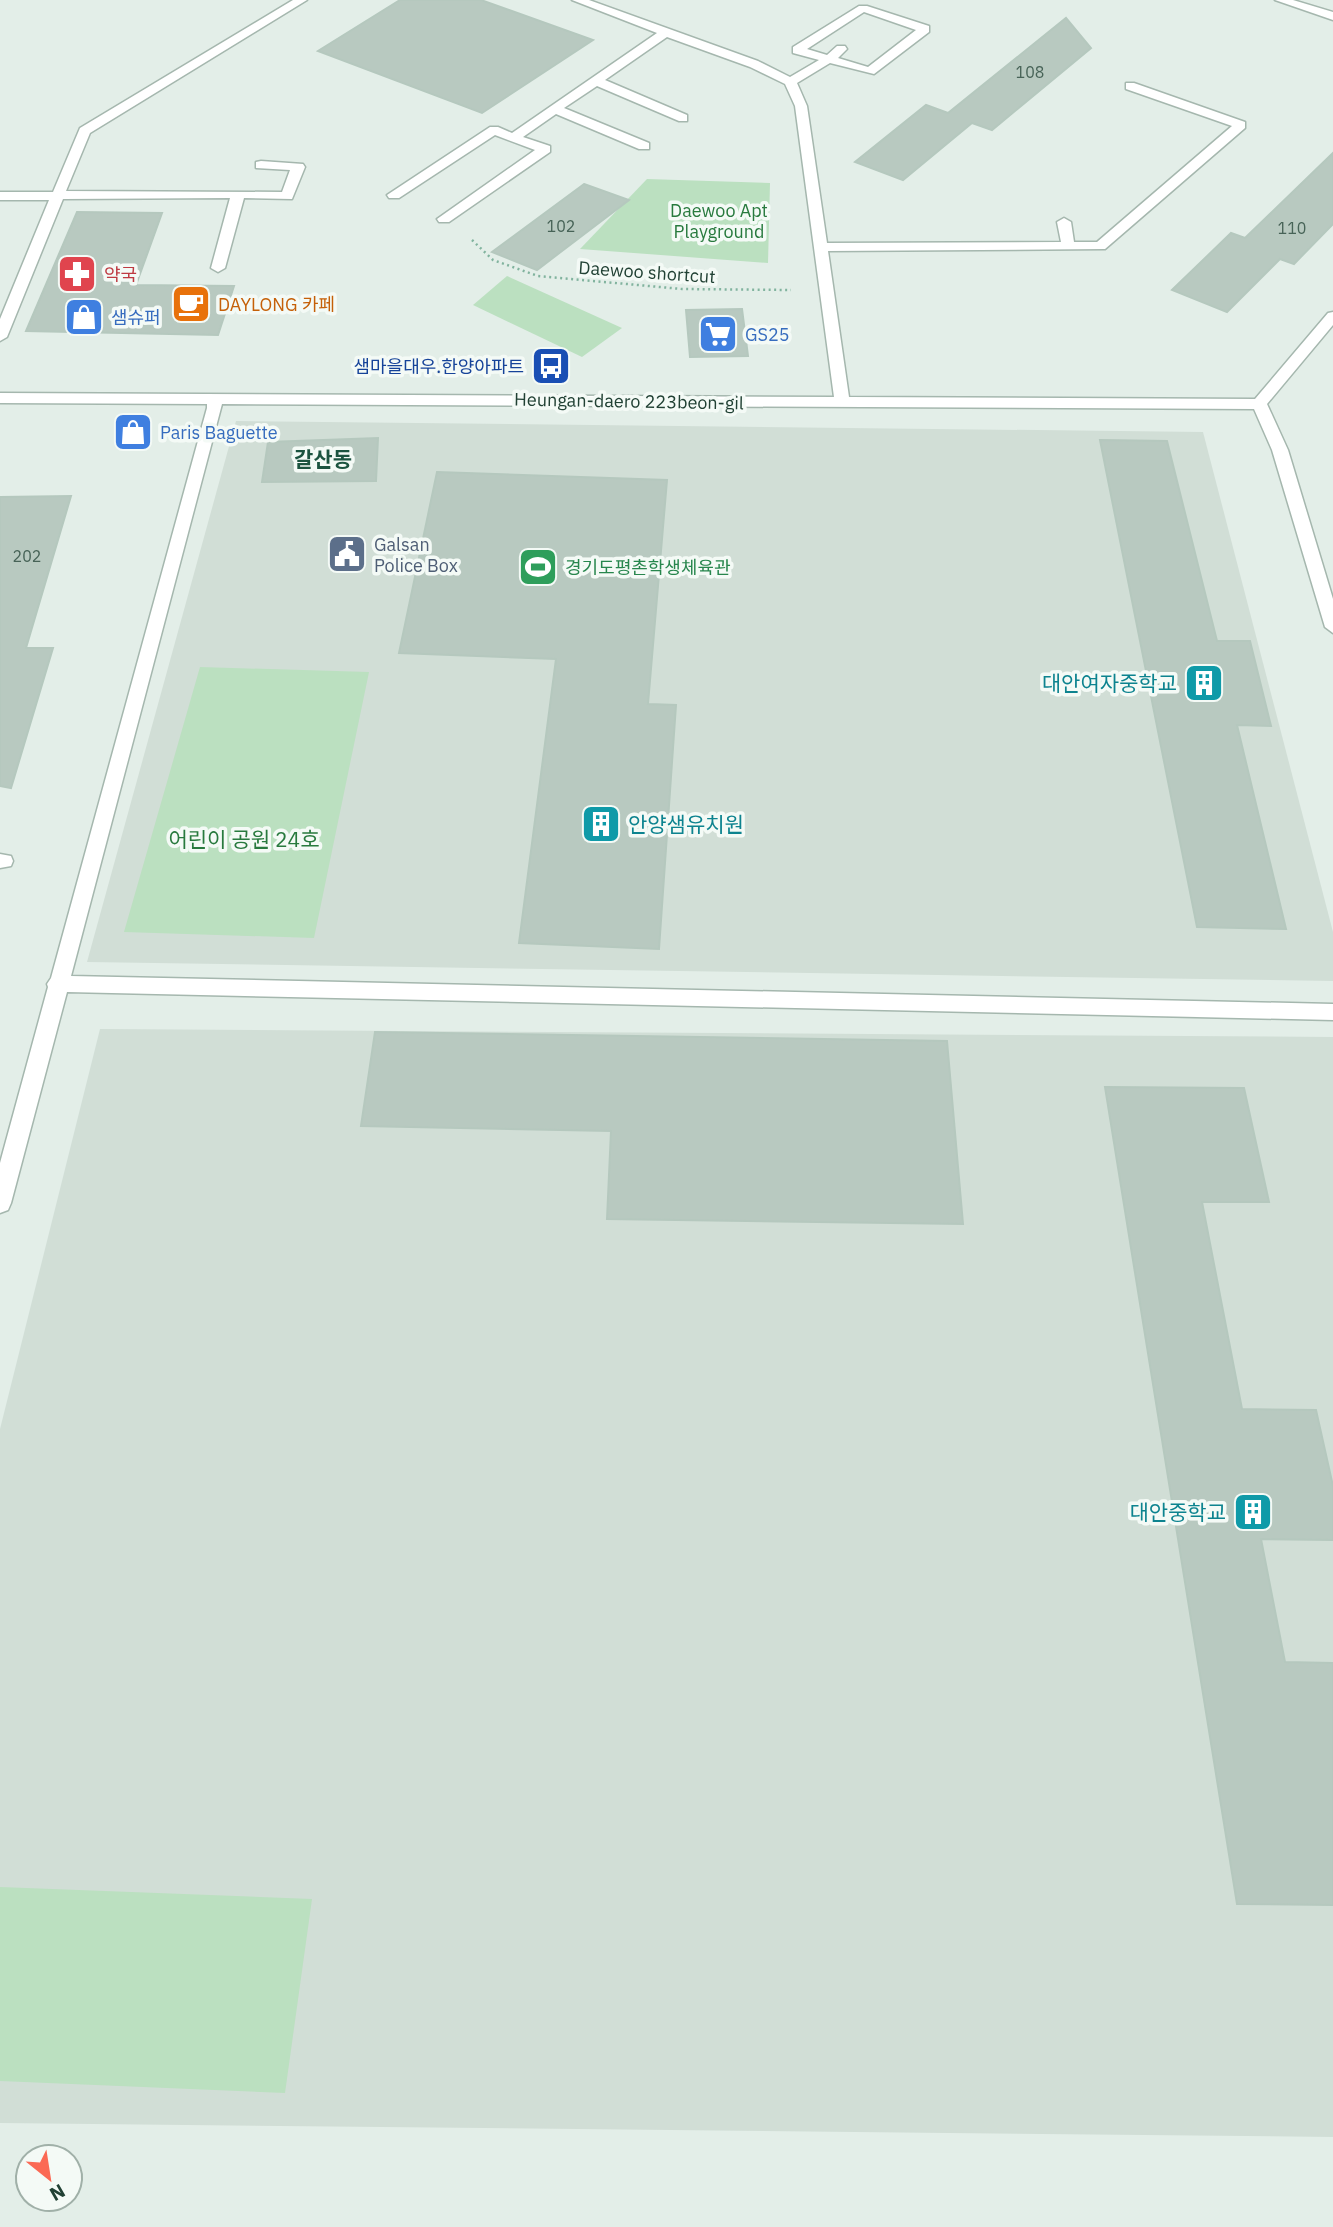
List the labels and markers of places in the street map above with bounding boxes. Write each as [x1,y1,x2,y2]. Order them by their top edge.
pharmacy icon: 약국 [56,253,98,295]
place label: 약국 [104,263,137,286]
cafe icon: DAYLONG 카페 [170,283,212,325]
place label: DAYLONG 카페 [218,293,335,316]
shop icon: 샘슈퍼 [63,296,105,338]
place label: 샘슈퍼 [111,306,161,329]
supermarket icon: GS25 [697,313,739,355]
place label: GS25 [745,323,790,346]
bus stop icon: 샘마을대우.한양아파트 [530,345,572,387]
place label: 샘마을대우.한양아파트 [354,355,524,378]
shop icon: Paris Baguette [112,411,154,453]
place label: Paris Baguette [160,421,278,444]
public building icon: Galsan Police Box [326,533,368,575]
place label: Galsan Police Box [374,533,458,577]
sports icon: 경기도평촌학생체육관 [517,546,559,588]
place label: 경기도평촌학생체육관 [565,556,731,579]
building icon: 대안여자중학교 [1183,662,1225,704]
place label: 대안여자중학교 [1042,669,1177,697]
building icon: 안양샘유치원 [580,803,622,845]
place label: 안양샘유치원 [628,810,744,838]
building icon: 대안중학교 [1232,1491,1274,1533]
place label: 대안중학교 [1129,1498,1226,1526]

